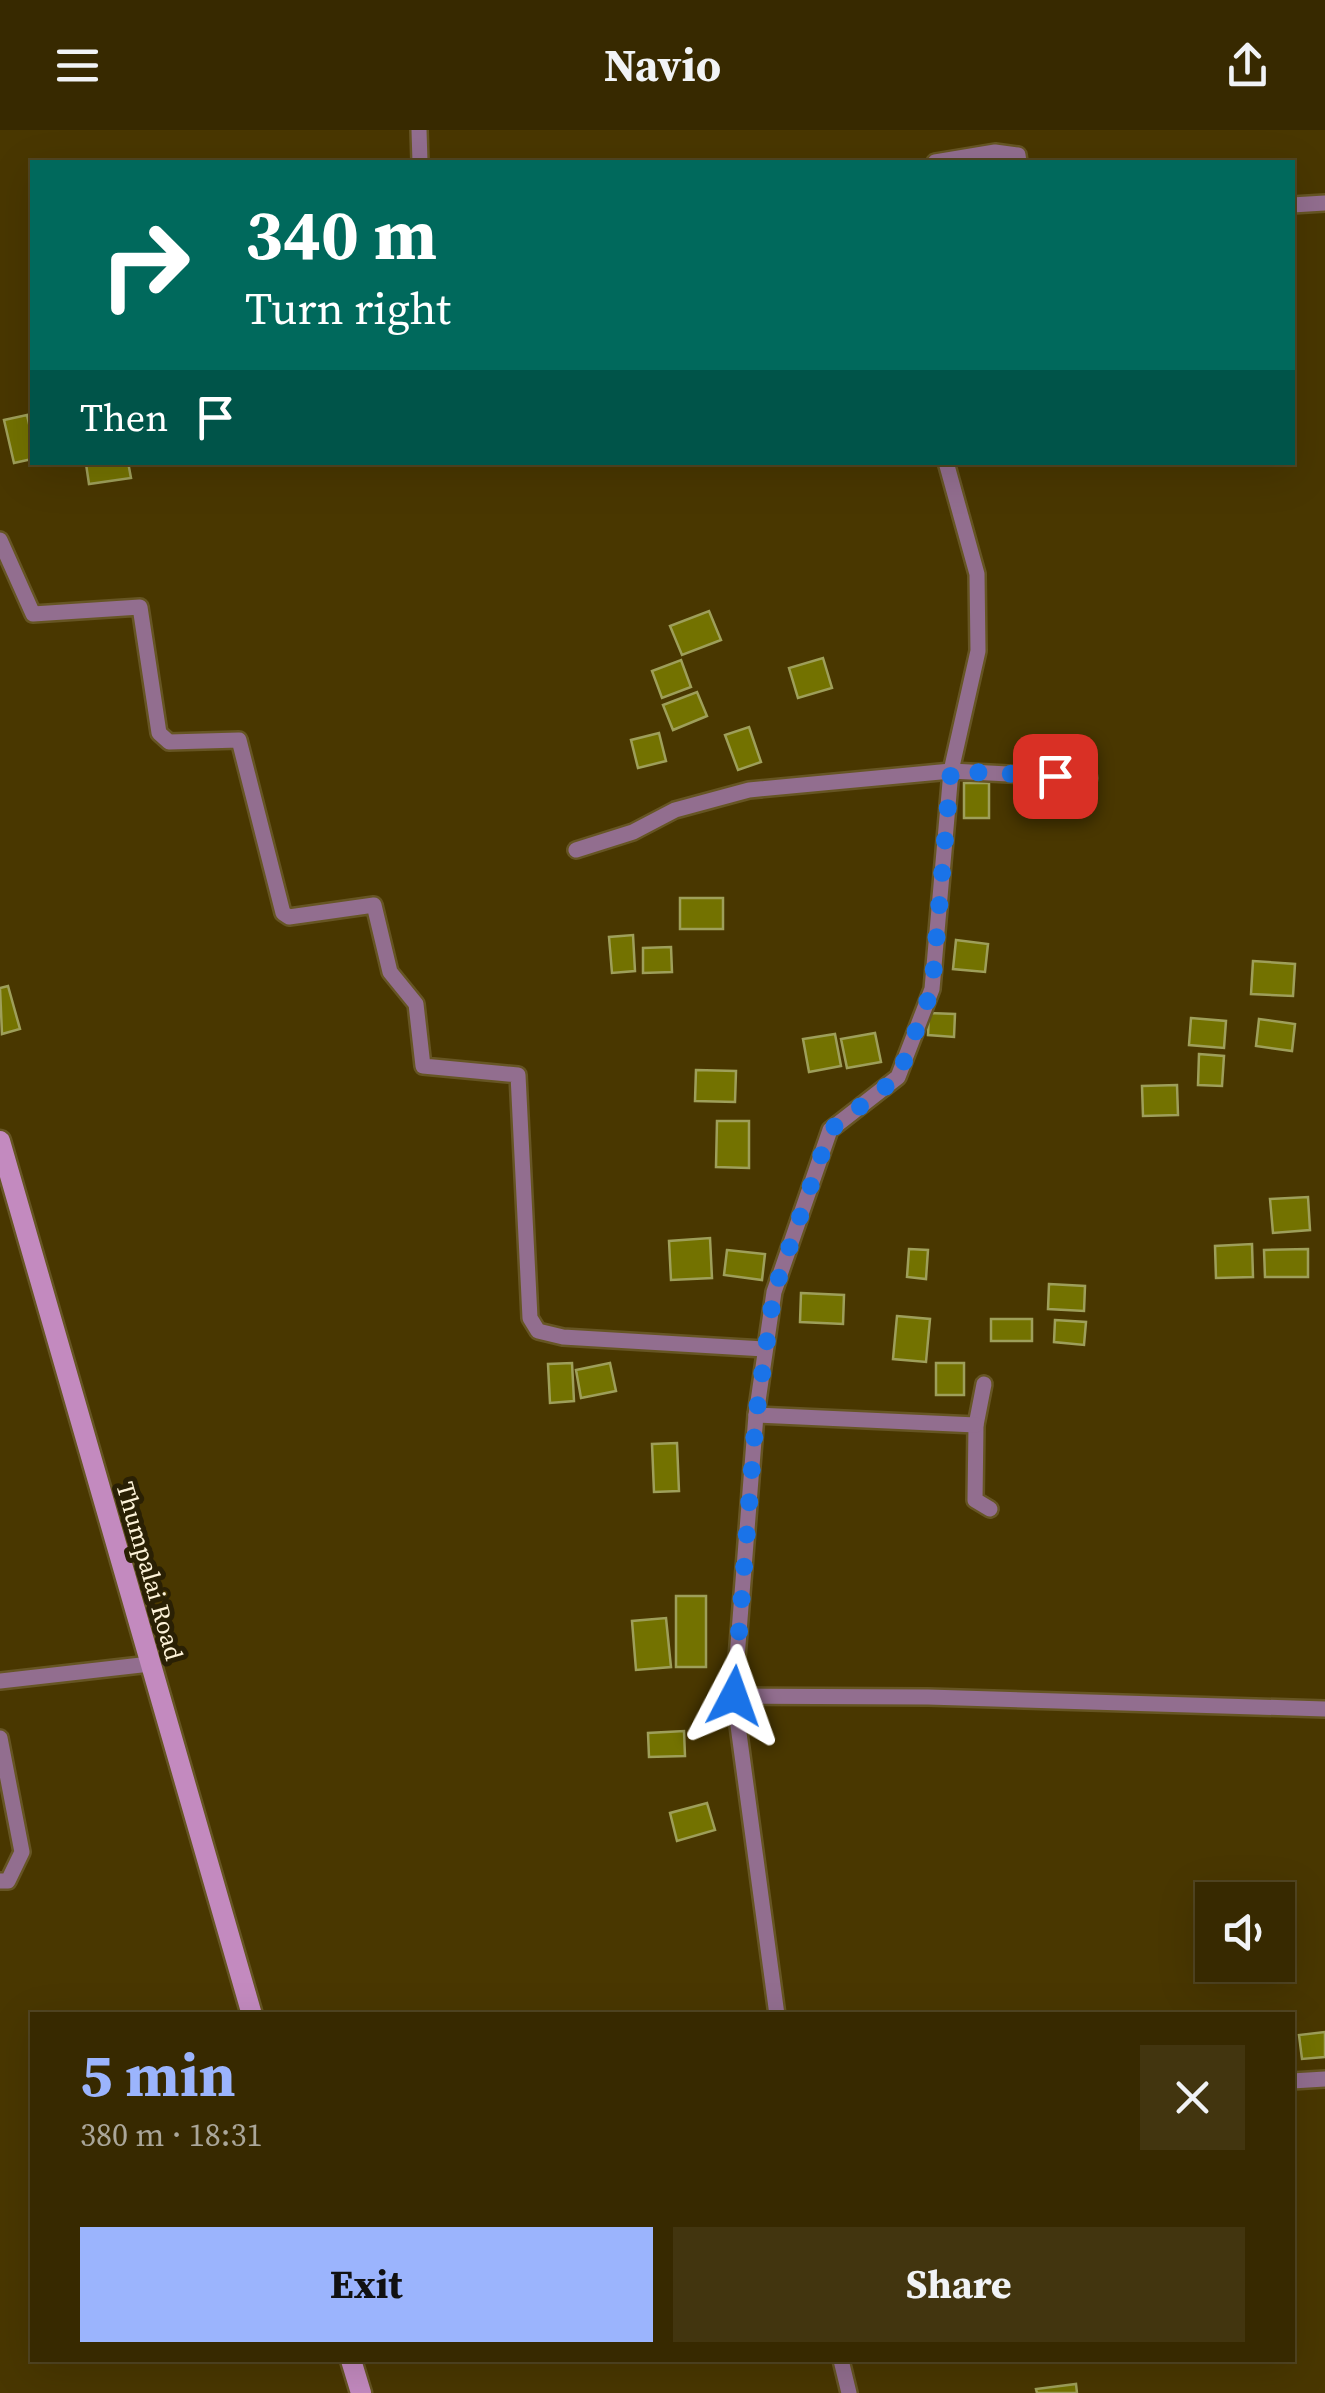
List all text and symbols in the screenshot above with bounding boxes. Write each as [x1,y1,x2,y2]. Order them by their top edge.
text: Navio [604,34,721,96]
icon: menu [50,38,105,93]
icon: share [1220,38,1275,93]
text: 340 m [245,186,437,282]
icon: right [80,200,210,330]
text: Turn right [245,277,451,339]
icon: arrive [188,390,243,445]
text: Then [80,392,168,444]
pin [1013,734,1098,819]
icon: arrive [1028,749,1083,804]
street label: Thumpalai Road [108,1478,192,1664]
position arrow [682,1644,786,1748]
map controls [1195,1882,1295,1982]
button: sound [1195,1882,1295,1982]
text: 5 min [80,2034,236,2116]
button: close [1140,2045,1245,2150]
text: 380 m · 18:31 [80,2113,262,2157]
button: Exit [80,2227,653,2342]
button: Share [673,2227,1245,2342]

